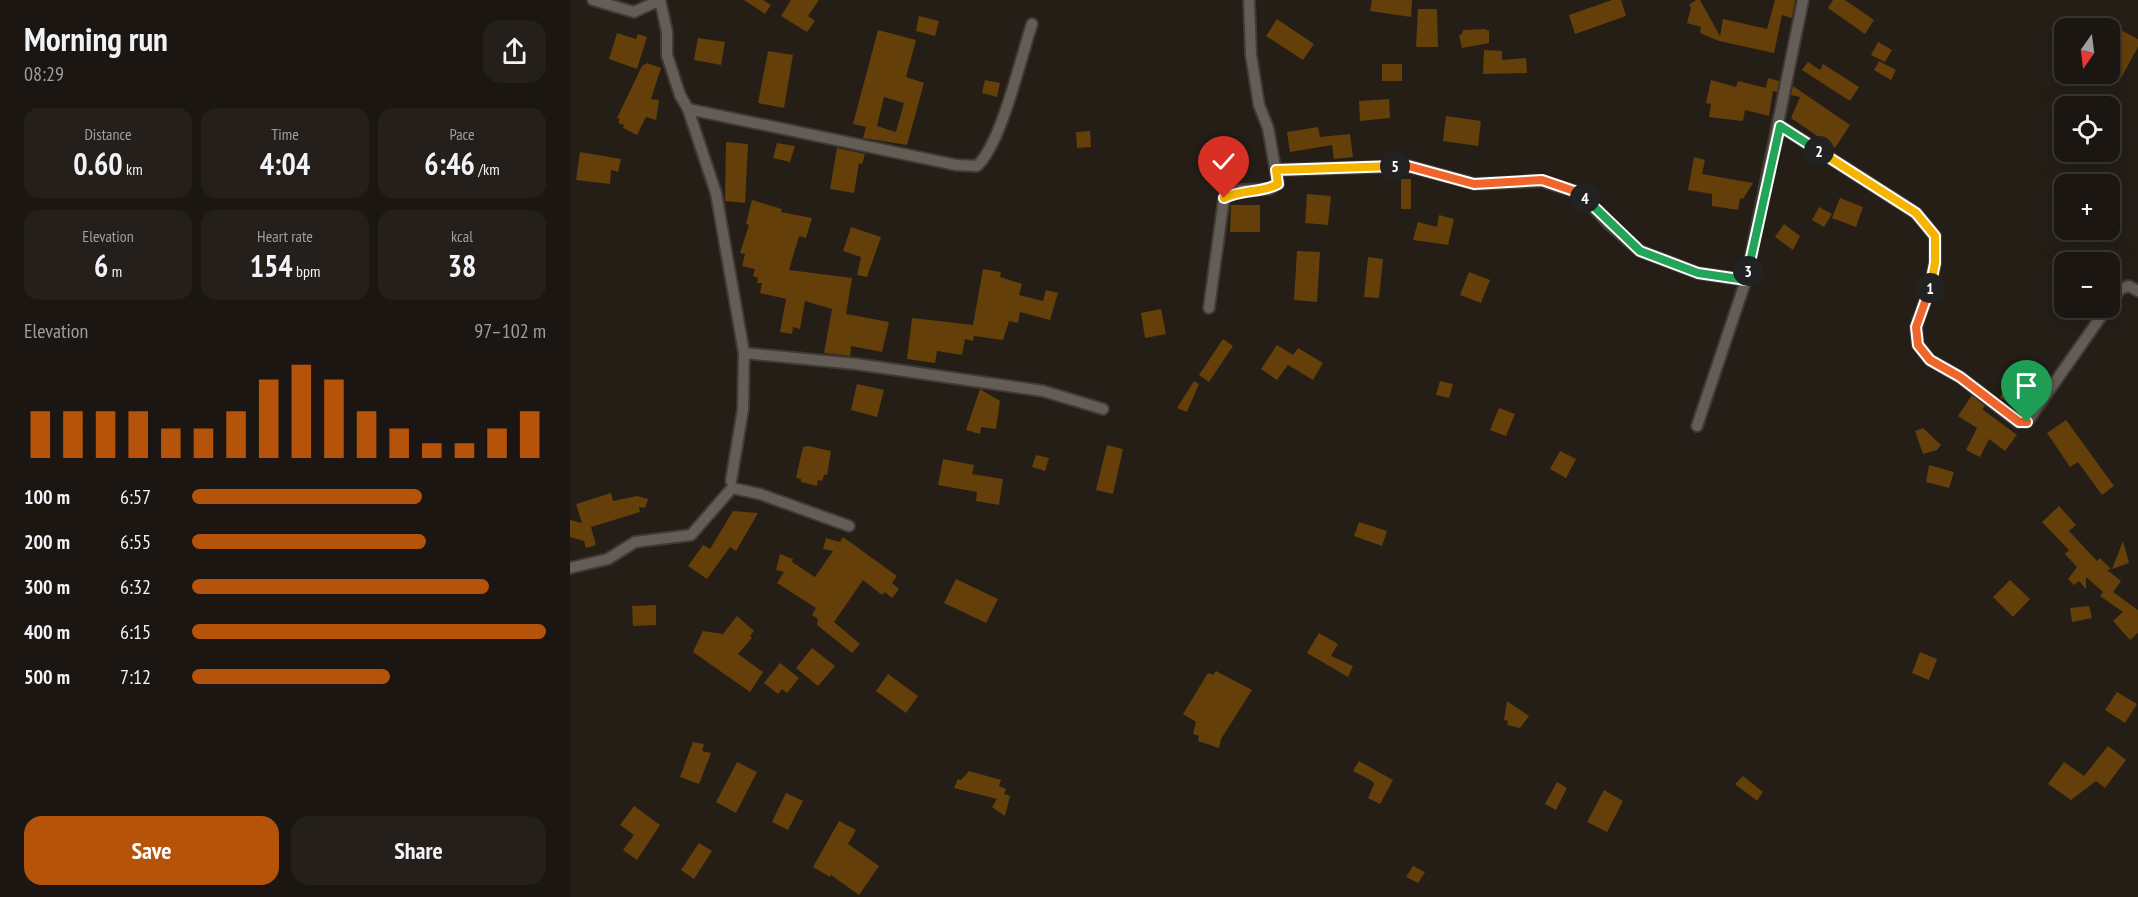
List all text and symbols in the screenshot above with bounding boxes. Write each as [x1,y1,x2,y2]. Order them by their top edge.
text: Morning run [24,17,168,60]
north arrow [2054,18,2120,84]
map controls [2054,18,2120,318]
button: share [483,20,546,83]
text: 08:29 [24,61,64,87]
button: locate [2054,96,2120,162]
text: Distance [84,124,132,144]
text: Time [271,124,299,144]
text: Pace [449,124,475,144]
pin [1198,136,1249,198]
pin: 2 [1804,136,1834,166]
text: 2 [1815,141,1823,161]
text: 0.60 [73,144,123,183]
text: 4:04 [260,144,310,183]
text: 6:46 [424,144,475,183]
icon: check [1207,145,1240,178]
pin: 5 [1380,151,1410,181]
text: 5 [1391,156,1399,176]
text: km [123,159,143,179]
text: /km [475,159,500,179]
button: + [2054,174,2120,240]
pin: 4 [1570,183,1600,213]
text: 4 [1581,188,1589,208]
text: Elevation [82,226,134,246]
text: Heart rate [257,226,313,246]
text: kcal [451,226,473,246]
text: 6 [94,246,108,285]
text: 154 [250,246,293,285]
text: 38 [448,246,476,285]
button: − [2054,252,2120,318]
pin: 3 [1733,256,1763,286]
text: m [108,261,122,281]
text: bpm [293,261,320,281]
text: 3 [1744,261,1752,281]
pin: 1 [1915,273,1945,303]
text: 1 [1926,278,1934,298]
text: Elevation [24,318,88,344]
text: 97–102 m [474,318,546,344]
pin [2001,360,2052,422]
icon: arrive [2010,369,2043,402]
text: 100 m [24,484,70,510]
text: 6:57 [120,484,151,510]
text: 200 m [24,529,70,555]
text: 6:55 [120,529,151,555]
text: 300 m [24,574,70,600]
text: 6:32 [120,574,151,600]
text: 400 m [24,619,70,645]
text: 6:15 [120,619,151,645]
text: 500 m [24,664,70,690]
text: 7:12 [120,664,151,690]
button: Save [24,816,279,885]
button: Share [291,816,546,885]

